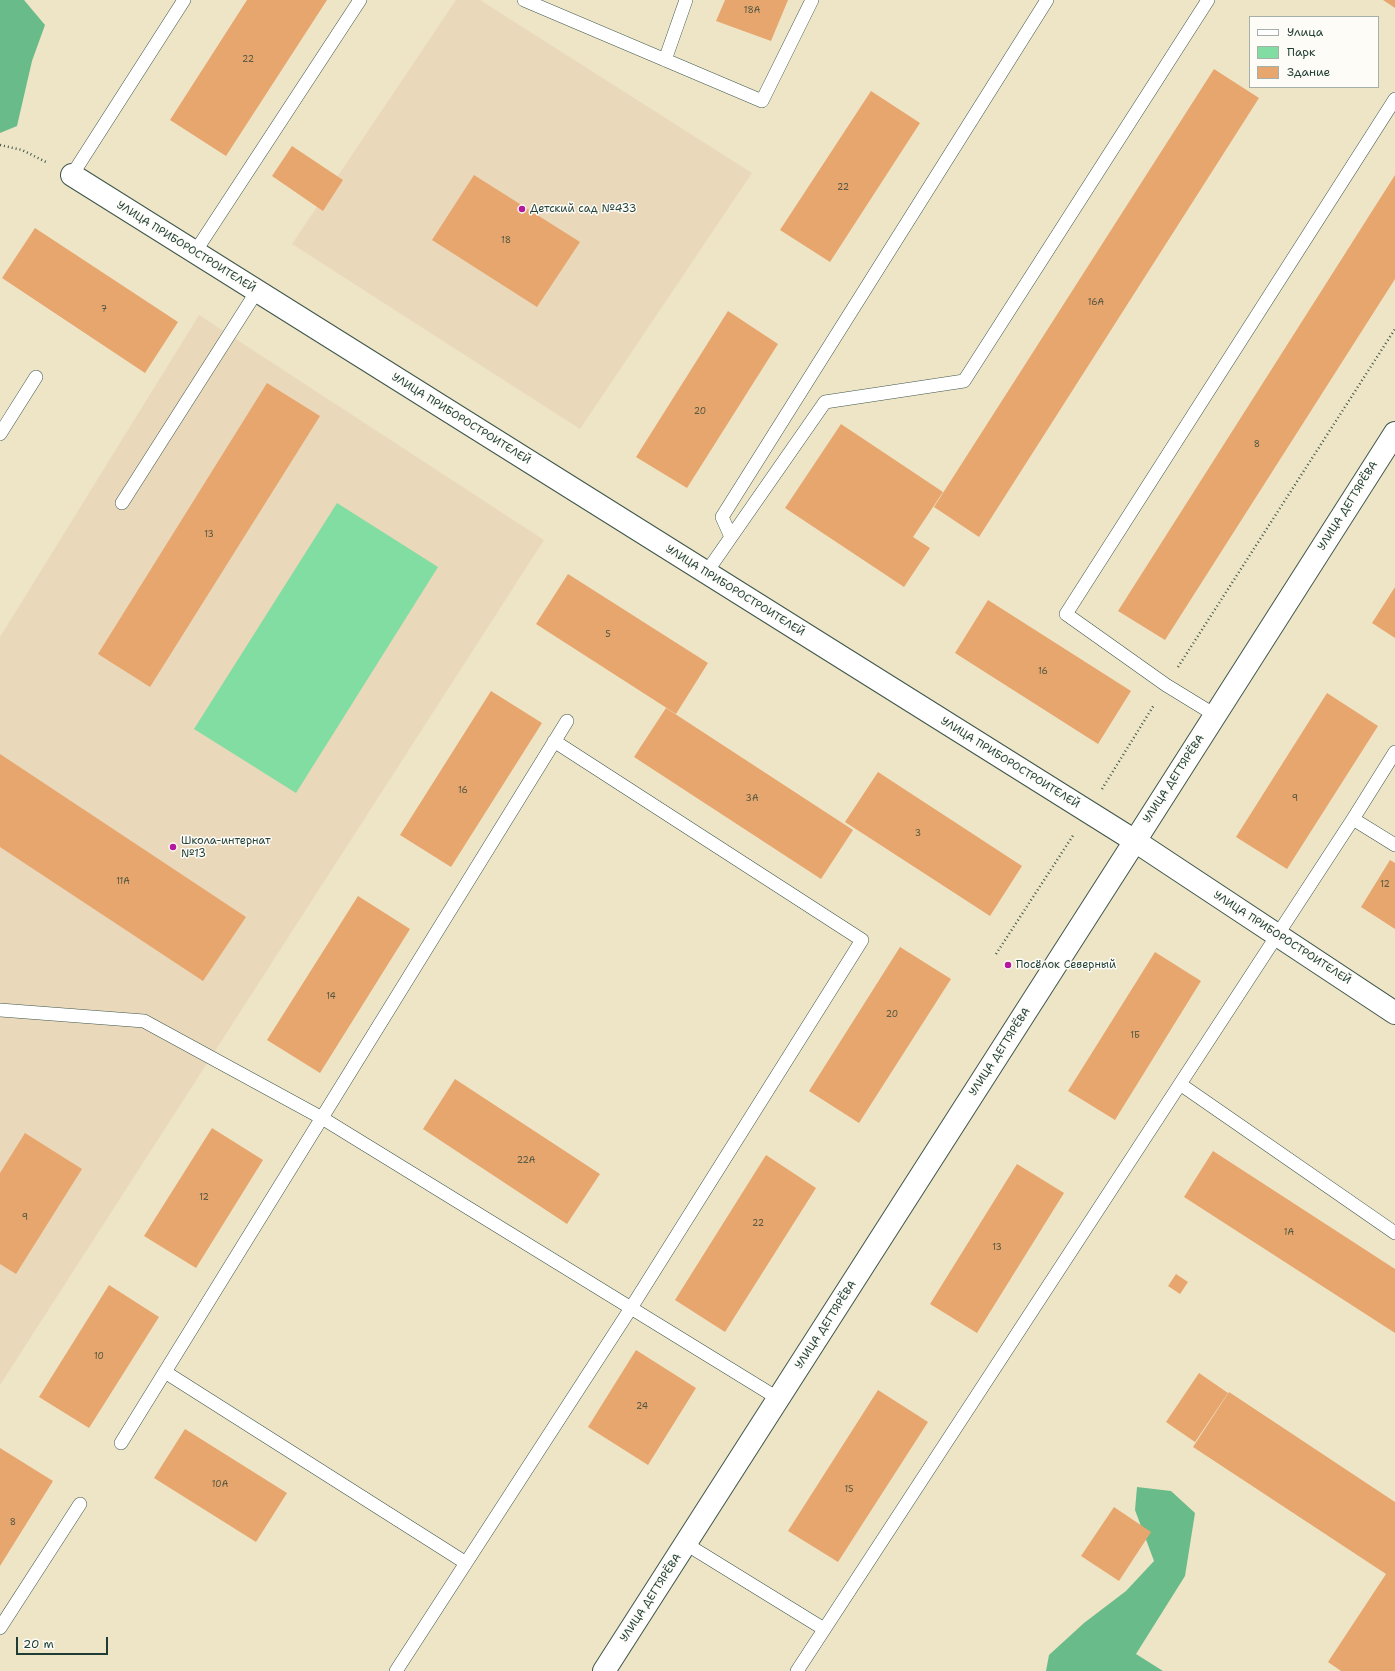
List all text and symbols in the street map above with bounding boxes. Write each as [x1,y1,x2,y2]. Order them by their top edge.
house number: 18А [744,6,760,16]
legend [1249,16,1379,88]
text: Улица [1287,24,1323,40]
text: Парк [1287,44,1315,60]
house number: 22 [242,55,254,65]
text: Здание [1287,64,1330,80]
house number: 22 [837,183,849,193]
street label: УЛИЦА ПРИБОРОСТРОИТЕЛЕЙ [114,199,258,295]
place label: Детский сад №433 [530,202,637,216]
marker: Детский сад №433 [517,204,527,214]
house number: 18 [501,236,511,246]
house number: 16А [1088,298,1104,308]
house number: 7 [101,305,107,315]
street label: УЛИЦА ПРИБОРОСТРОИТЕЛЕЙ [389,371,533,467]
house number: 20 [694,407,706,417]
house number: 8 [1254,440,1260,450]
street label: УЛИЦА ДЕГТЯРЁВА [1315,459,1381,553]
house number: 13 [204,530,214,540]
street label: УЛИЦА ПРИБОРОСТРОИТЕЛЕЙ [663,543,807,639]
house number: 5 [605,630,611,640]
house number: 16 [1038,667,1048,677]
street label: УЛИЦА ПРИБОРОСТРОИТЕЛЕЙ [938,715,1082,811]
street label: УЛИЦА ДЕГТЯРЁВА [1141,732,1207,826]
house number: 16 [458,786,468,796]
house number: 3А [746,794,758,804]
house number: 9 [1292,794,1298,804]
house number: 3 [915,829,921,839]
place label: Школа-интернат №13 [181,834,270,860]
marker: Школа-интернат №13 [168,842,178,852]
house number: 11А [116,877,130,887]
house number: 12 [1380,880,1390,890]
street label: УЛИЦА ПРИБОРОСТРОИТЕЛЕЙ [1211,889,1353,987]
place label: Посёлок Северный [1016,958,1116,972]
marker: Посёлок Северный [1003,960,1013,970]
house number: 14 [326,992,336,1002]
street label: УЛИЦА ДЕГТЯРЁВА [967,1005,1033,1099]
house number: 20 [886,1010,898,1020]
house number: 1Б [1130,1031,1140,1041]
house number: 22А [517,1156,535,1166]
house number: 12 [199,1193,209,1203]
house number: 9 [22,1213,28,1223]
house number: 22 [752,1219,764,1229]
house number: 1А [1284,1228,1294,1238]
house number: 13 [992,1243,1002,1253]
street label: УЛИЦА ДЕГТЯРЁВА [793,1278,859,1372]
house number: 10 [94,1352,104,1362]
house number: 24 [636,1402,648,1412]
house number: 10А [212,1480,228,1490]
house number: 15 [844,1485,854,1495]
house number: 8 [10,1518,16,1528]
street label: УЛИЦА ДЕГТЯРЁВА [618,1551,684,1645]
scale bar [18,1629,110,1655]
text: 20 m [23,1636,54,1652]

